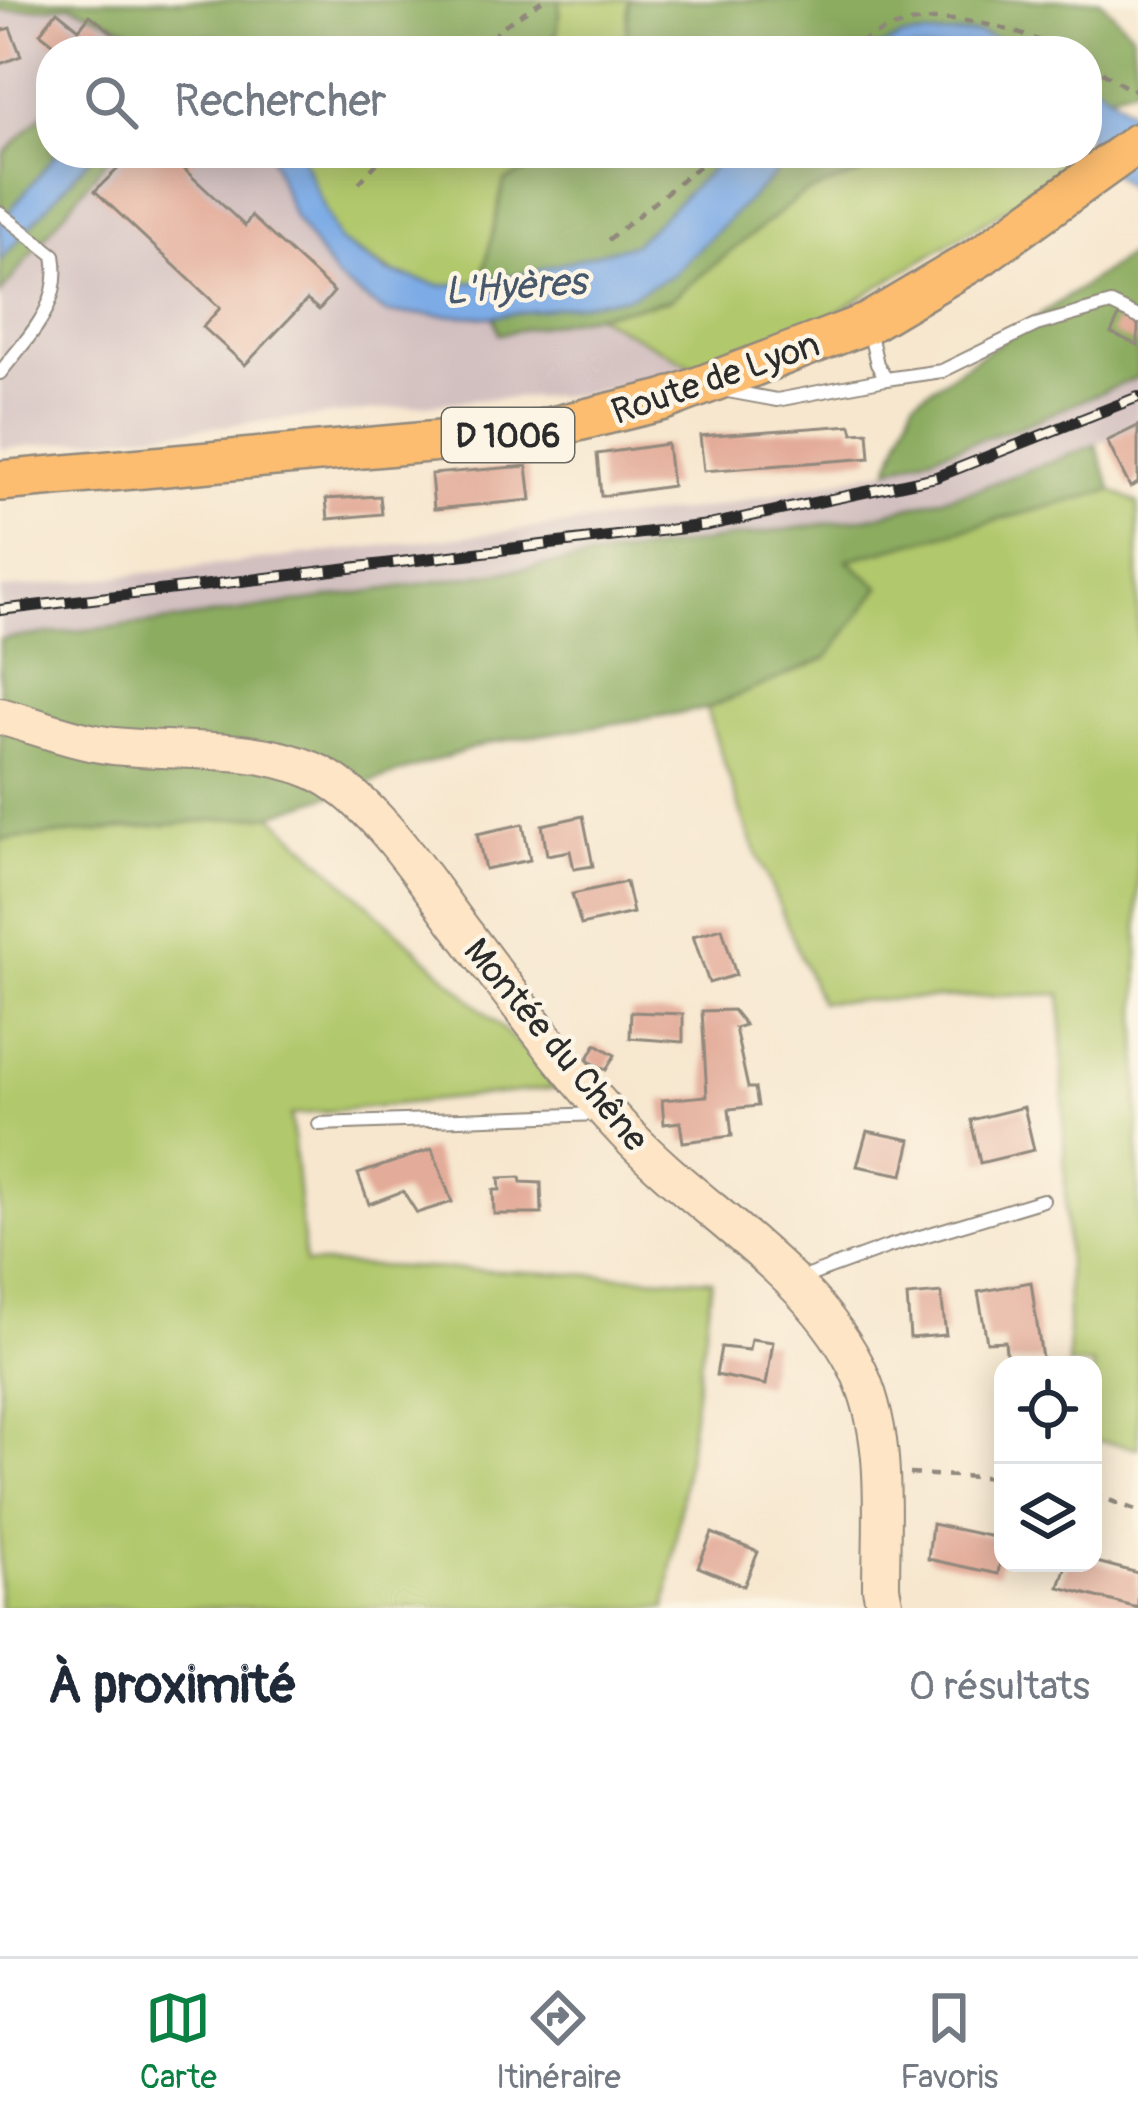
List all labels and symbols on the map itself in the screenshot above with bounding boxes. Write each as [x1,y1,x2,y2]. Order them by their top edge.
water label: L'Hyères [443,257,592,316]
street label: Route de Lyon [606,322,825,435]
road number: D 1006 [442,408,574,462]
street label: Montée du Chêne [454,929,658,1161]

